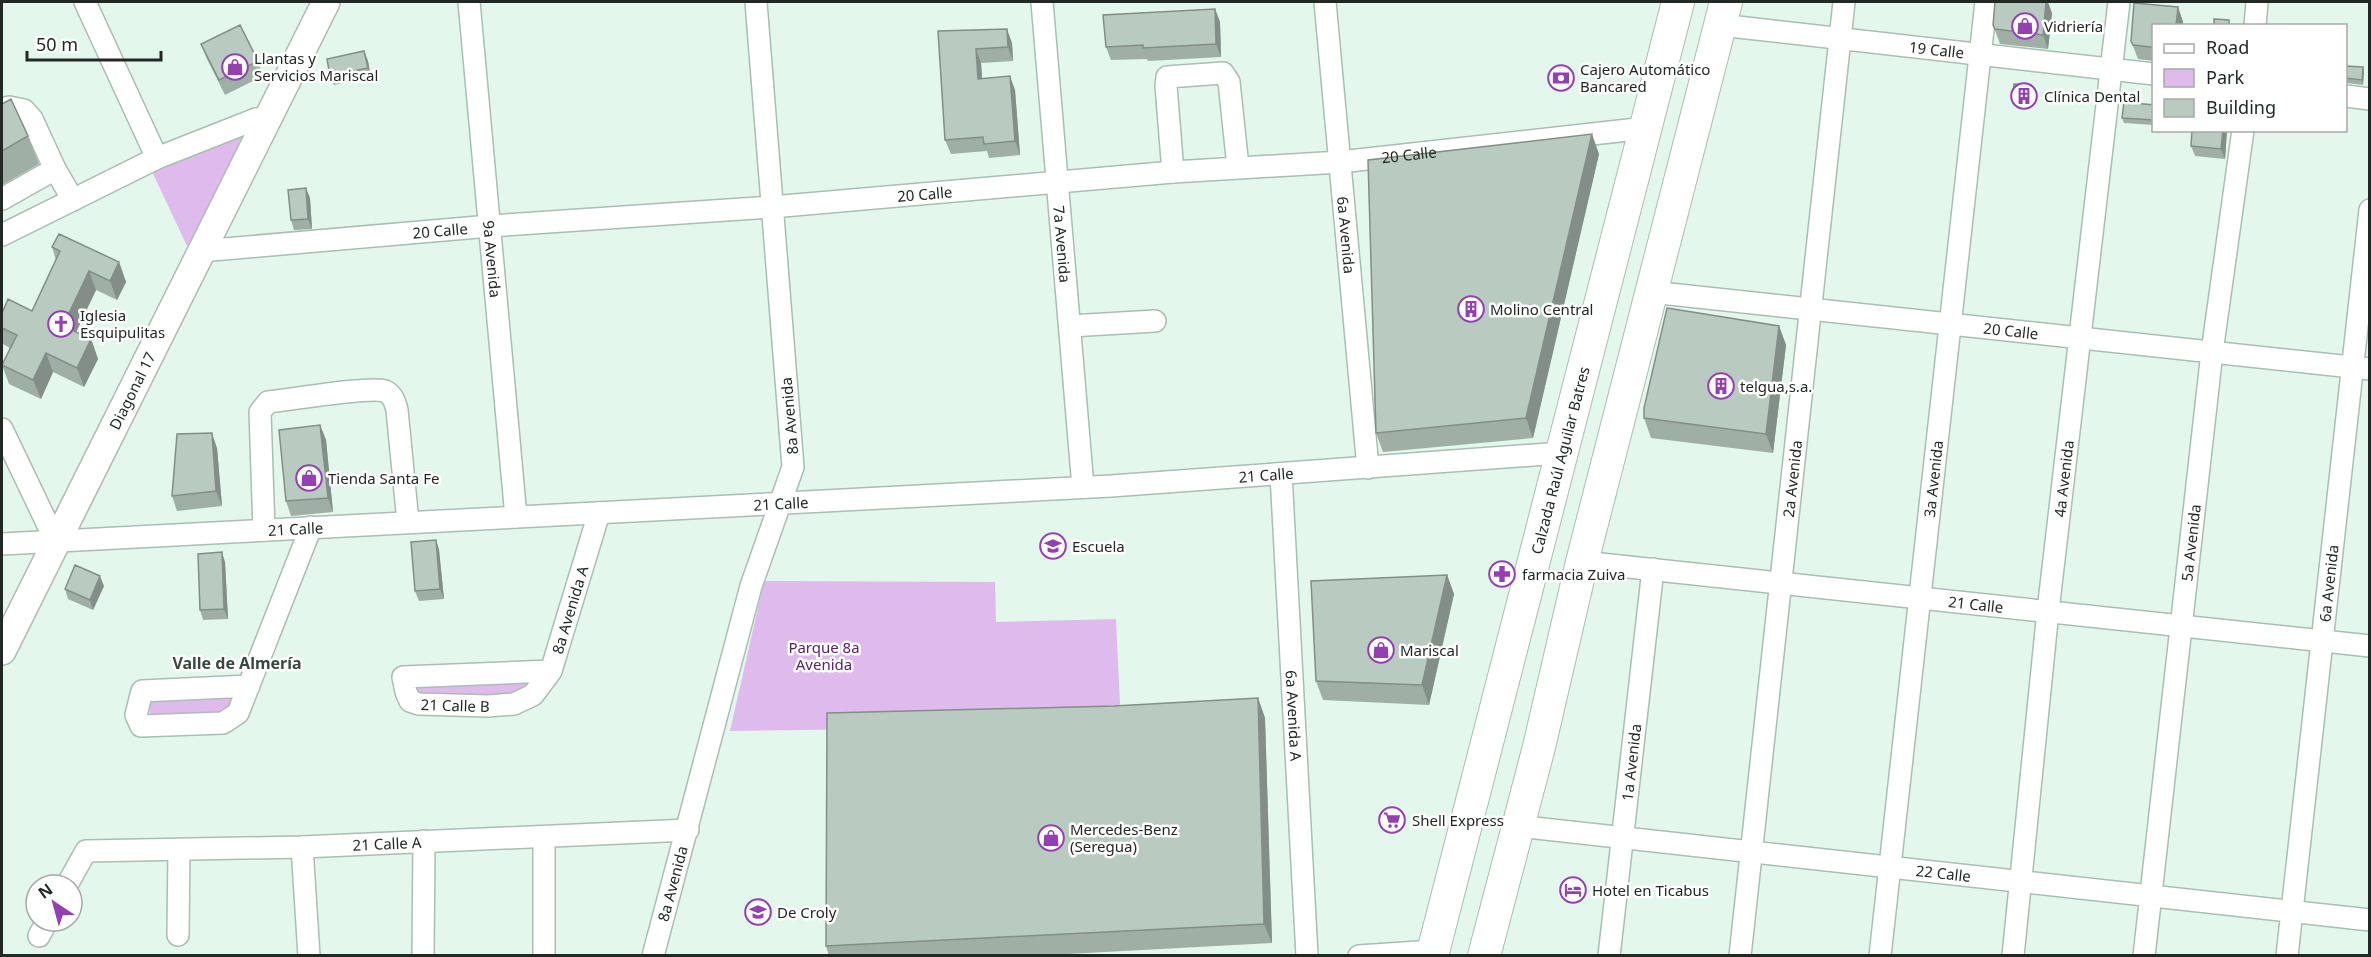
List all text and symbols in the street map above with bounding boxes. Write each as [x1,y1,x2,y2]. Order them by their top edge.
shop icon: Vidriería [2010,11,2040,41]
place label: Vidriería [2044,16,2103,36]
scale bar [27,24,160,62]
legend [2152,24,2347,132]
text: 50 m [36,32,78,56]
text: Road [2206,35,2249,59]
street label: 19 Calle [1908,36,1965,62]
place label: Llantas y Servicios Mariscal [254,48,378,85]
shop icon: Llantas y Servicios Mariscal [220,52,250,82]
place label: Cajero Automático Bancared [1580,59,1710,96]
bank icon: Cajero Automático Bancared [1546,63,1576,93]
text: Park [2206,65,2244,89]
building icon: Clínica Dental [2009,81,2039,111]
place label: Clínica Dental [2044,86,2140,106]
text: Building [2206,95,2276,119]
street label: 20 Calle [1380,141,1438,167]
street label: 20 Calle [896,181,953,206]
street label: 6a Avenida [1333,196,1360,274]
street label: 7a Avenida [1049,205,1076,284]
street label: 20 Calle [412,218,468,243]
street label: 9a Avenida [479,219,506,298]
building icon: Molino Central [1456,294,1486,324]
place label: Molino Central [1490,299,1593,319]
place label: Iglesia Esquipulitas [80,305,165,342]
church icon: Iglesia Esquipulitas [46,309,76,339]
street label: 20 Calle [1982,318,2039,343]
street label: Diagonal 17 [104,348,160,433]
street label: Calzada Raúl Aguilar Batres [1526,364,1594,556]
building icon: telgua,s.a. [1706,371,1736,401]
place label: telgua,s.a. [1740,376,1812,396]
street label: 8a Avenida [776,377,802,455]
street label: 2a Avenida [1778,439,1806,518]
street label: 3a Avenida [1919,439,1947,519]
street label: 4a Avenida [2049,439,2078,518]
shop icon: Tienda Santa Fe [294,463,324,493]
street label: 21 Calle [1238,463,1294,487]
place label: Tienda Santa Fe [328,468,439,488]
street label: 21 Calle [753,492,809,515]
street label: 5a Avenida [2176,503,2205,582]
street label: 21 Calle [268,517,324,540]
school or university icon: Escuela [1038,531,1068,561]
place label: Escuela [1072,536,1125,556]
street label: 6a Avenida [2314,544,2343,623]
pharmacy icon: farmacia Zuiva [1487,559,1517,589]
street label: 8a Avenida A [547,563,593,656]
place label: farmacia Zuiva [1522,564,1625,584]
street label: 21 Calle [1947,591,2004,617]
shop icon: Mariscal [1366,635,1396,665]
park label: Parque 8a Avenida [788,637,860,674]
place label: Mariscal [1400,640,1459,660]
district label: Valle de Almería [172,652,302,674]
street label: 6a Avenida A [1282,670,1306,762]
street label: 21 Calle B [421,694,490,716]
street label: 1a Avenida [1617,723,1645,802]
supermarket icon: Shell Express [1377,805,1407,835]
place label: Shell Express [1412,810,1504,830]
place label: Mercedes-Benz (Seregua) [1070,819,1178,856]
shop icon: Mercedes-Benz (Seregua) [1036,823,1066,853]
street label: 21 Calle A [352,832,422,855]
street label: 8a Avenida [653,844,692,923]
street label: 22 Calle [1915,860,1972,886]
north arrow [24,873,84,933]
hotel icon: Hotel en Ticabus [1558,875,1588,905]
text: N [33,878,57,904]
place label: Hotel en Ticabus [1592,880,1709,900]
school or university icon: De Croly [743,897,773,927]
place label: De Croly [777,902,837,922]

